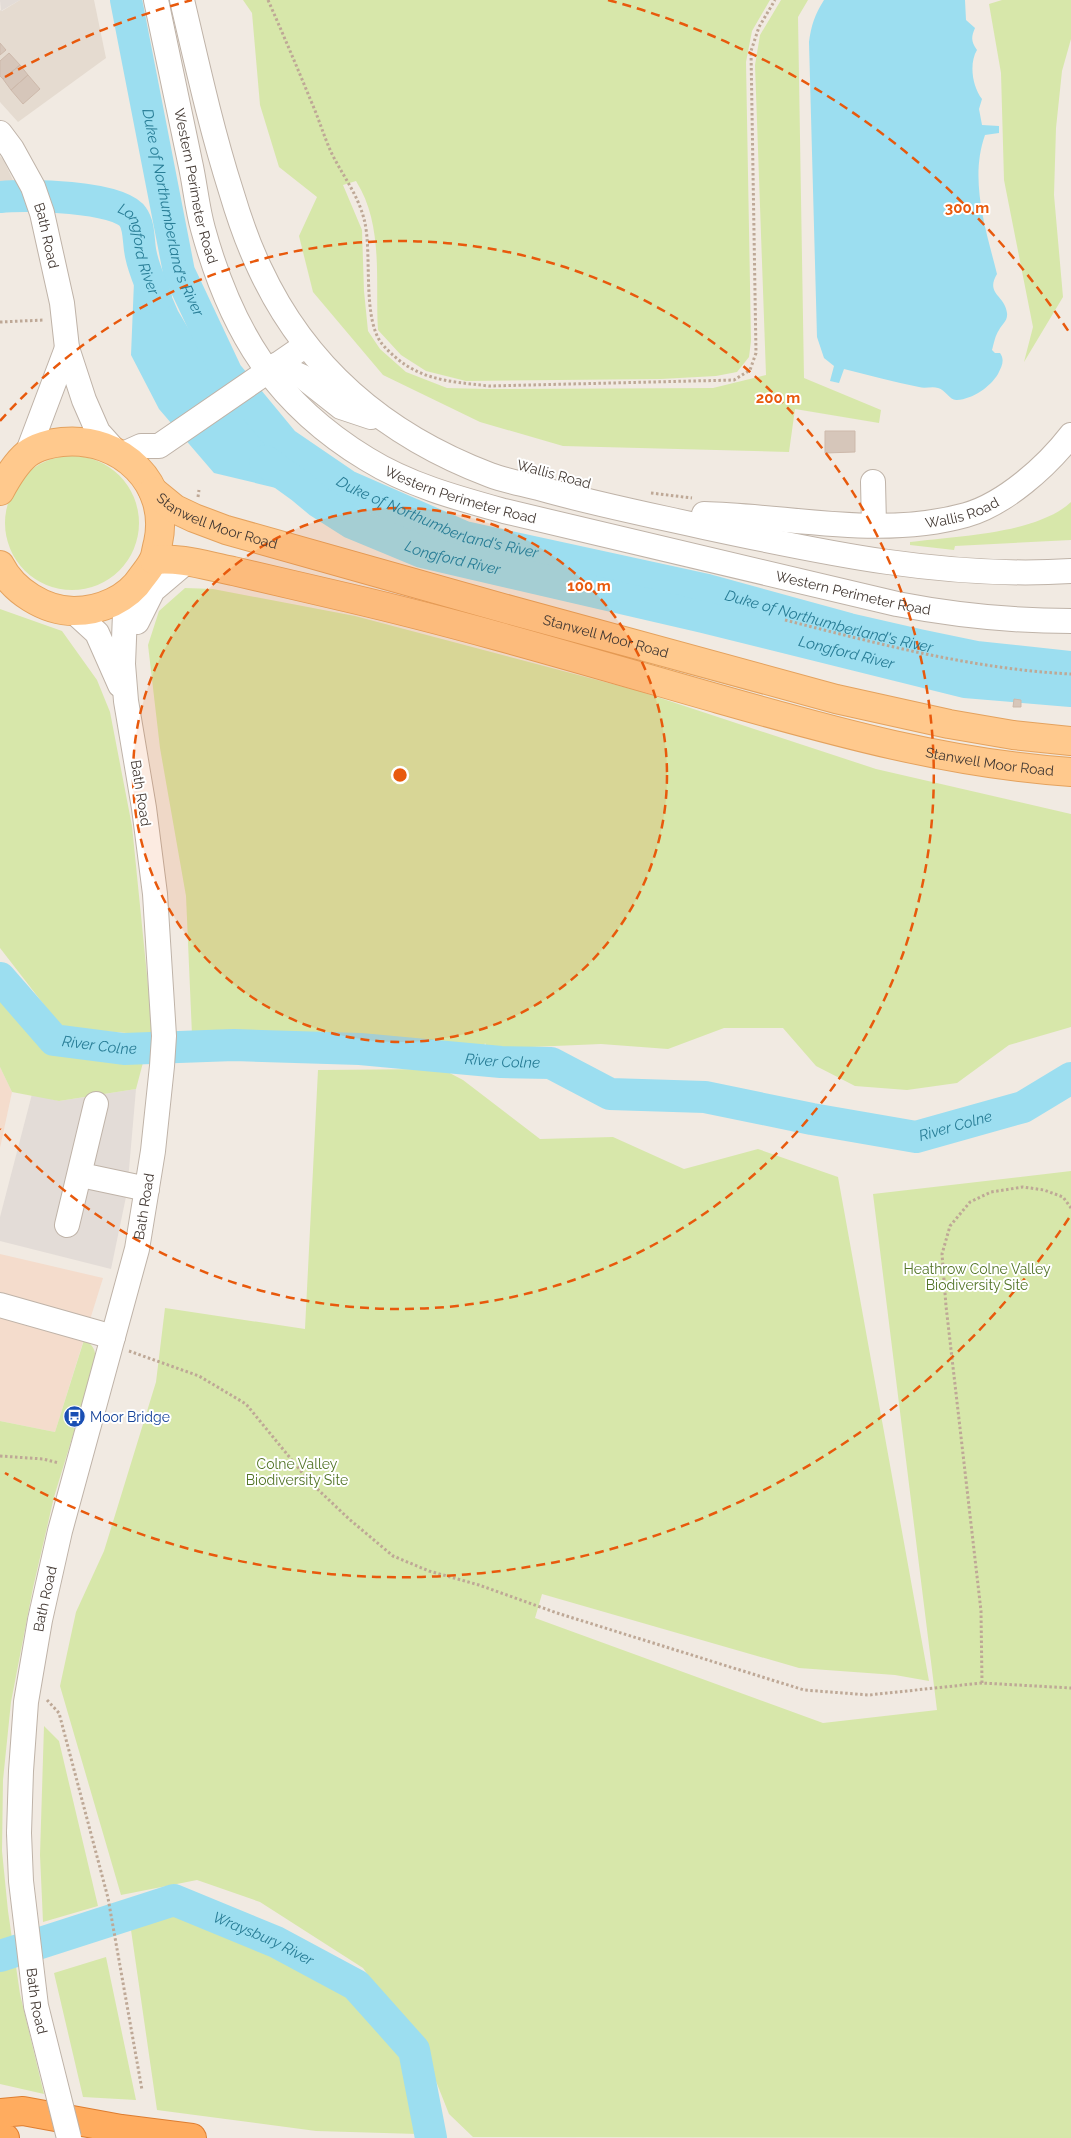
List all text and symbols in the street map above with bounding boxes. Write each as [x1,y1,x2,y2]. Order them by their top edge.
water label: Duke of Northumberland's River [138,107,208,320]
street label: Western Perimeter Road [171,107,221,266]
water label: Longford River [115,199,163,298]
text: 300 m [945,199,989,217]
street label: Bath Road [31,201,62,270]
text: 200 m [756,389,800,407]
street label: Wallis Road [515,456,593,492]
street label: Western Perimeter Road [382,462,538,526]
water label: Duke of Northumberland's River [333,473,541,562]
street label: Stanwell Moor Road [154,489,279,552]
street label: Wallis Road [924,494,1002,531]
water label: Longford River [402,537,503,579]
street label: Western Perimeter Road [774,568,932,618]
text: 100 m [567,577,611,595]
water label: Duke of Northumberland's River [723,586,935,657]
street label: Stanwell Moor Road [541,611,670,661]
water label: Longford River [797,632,897,673]
street label: Stanwell Moor Road [924,744,1054,779]
street label: Bath Road [128,759,154,827]
centre of rings [391,766,409,784]
water label: River Colne [61,1032,137,1058]
water label: River Colne [464,1050,540,1072]
water label: River Colne [917,1107,994,1145]
street label: Bath Road [131,1172,157,1241]
park label: Heathrow Colne Valley Biodiversity Site [903,1261,1051,1293]
bus stop icon: Moor Bridge [62,1405,86,1429]
place label: Moor Bridge [90,1409,170,1425]
park label: Colne Valley Biodiversity Site [246,1456,348,1488]
street label: Bath Road [30,1564,60,1633]
water label: Wraysbury River [210,1908,317,1970]
street label: Bath Road [23,1967,51,2036]

